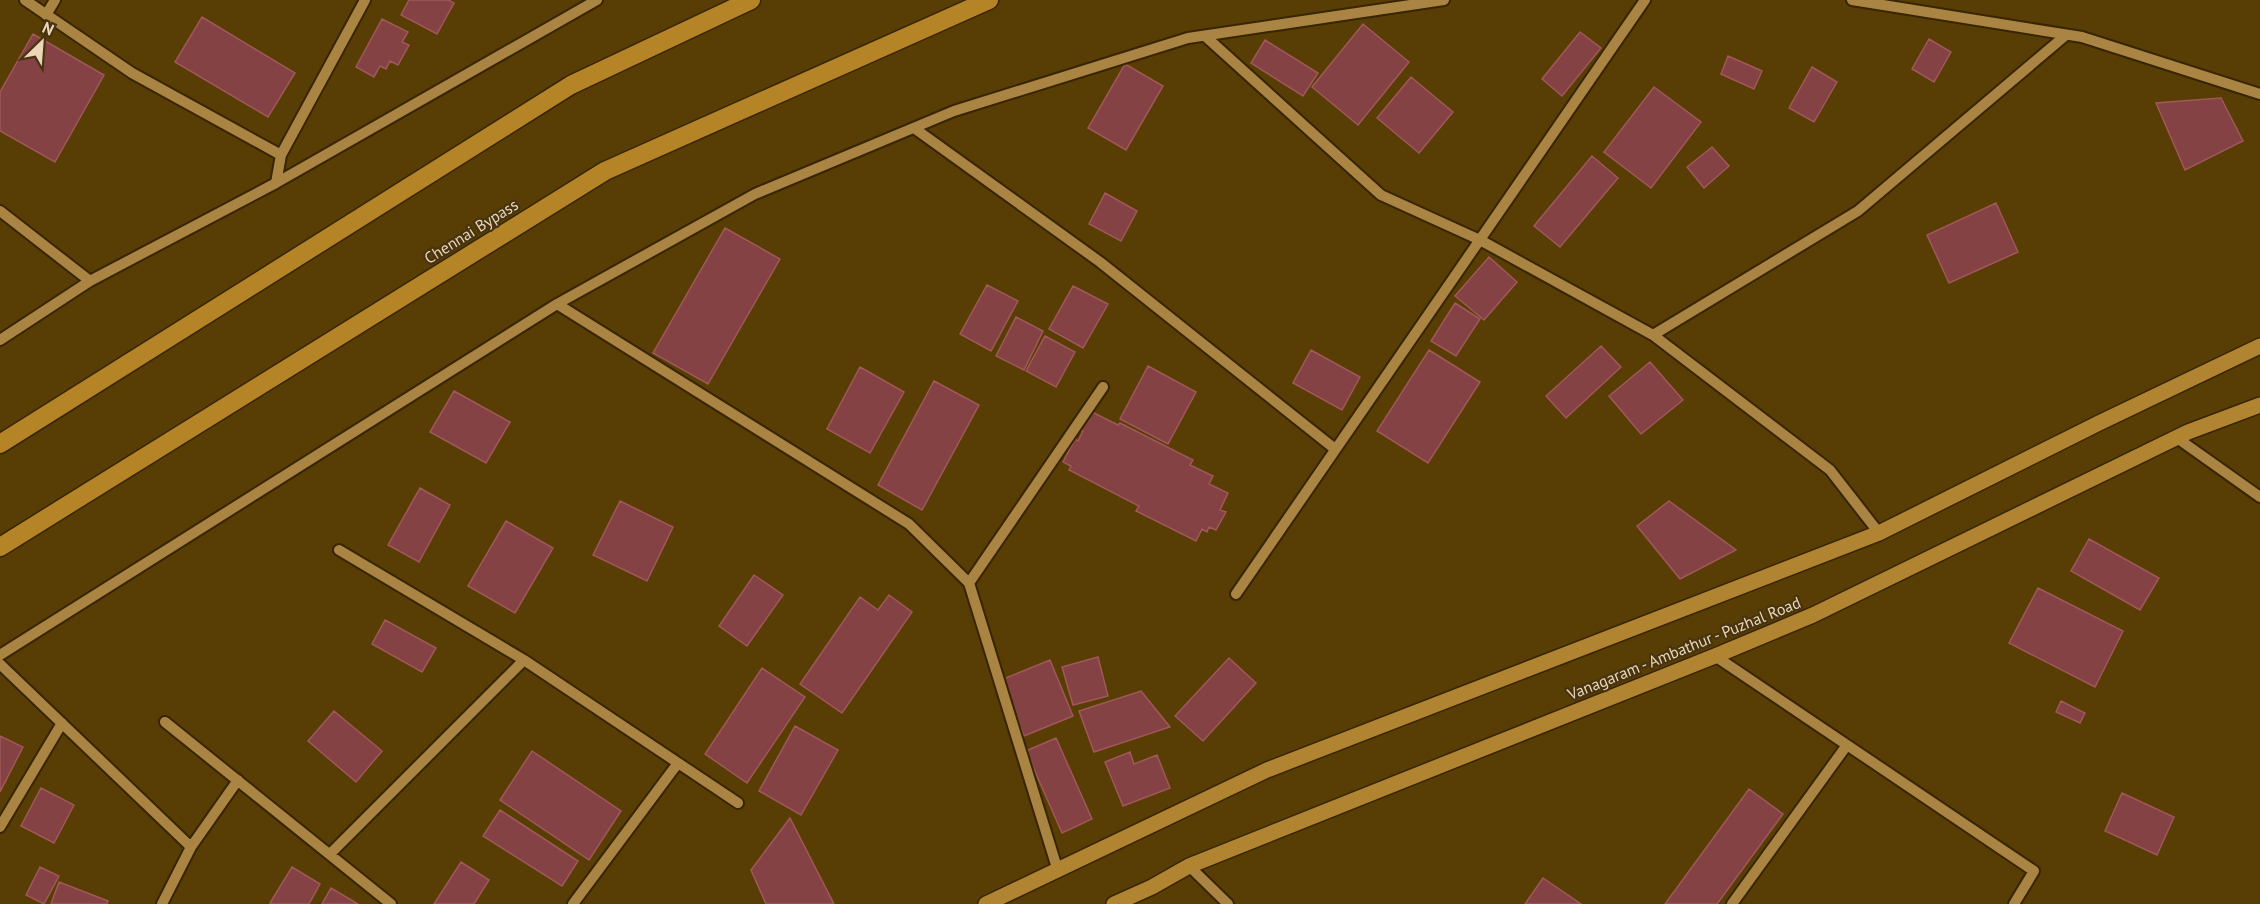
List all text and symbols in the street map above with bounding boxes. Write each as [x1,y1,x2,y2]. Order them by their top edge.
north arrow [12,12,72,72]
text: N [39,17,57,40]
street label: Chennai Bypass [420,194,522,268]
street label: Vanagaram - Ambathur - Puzhal Road [1564,592,1803,704]

